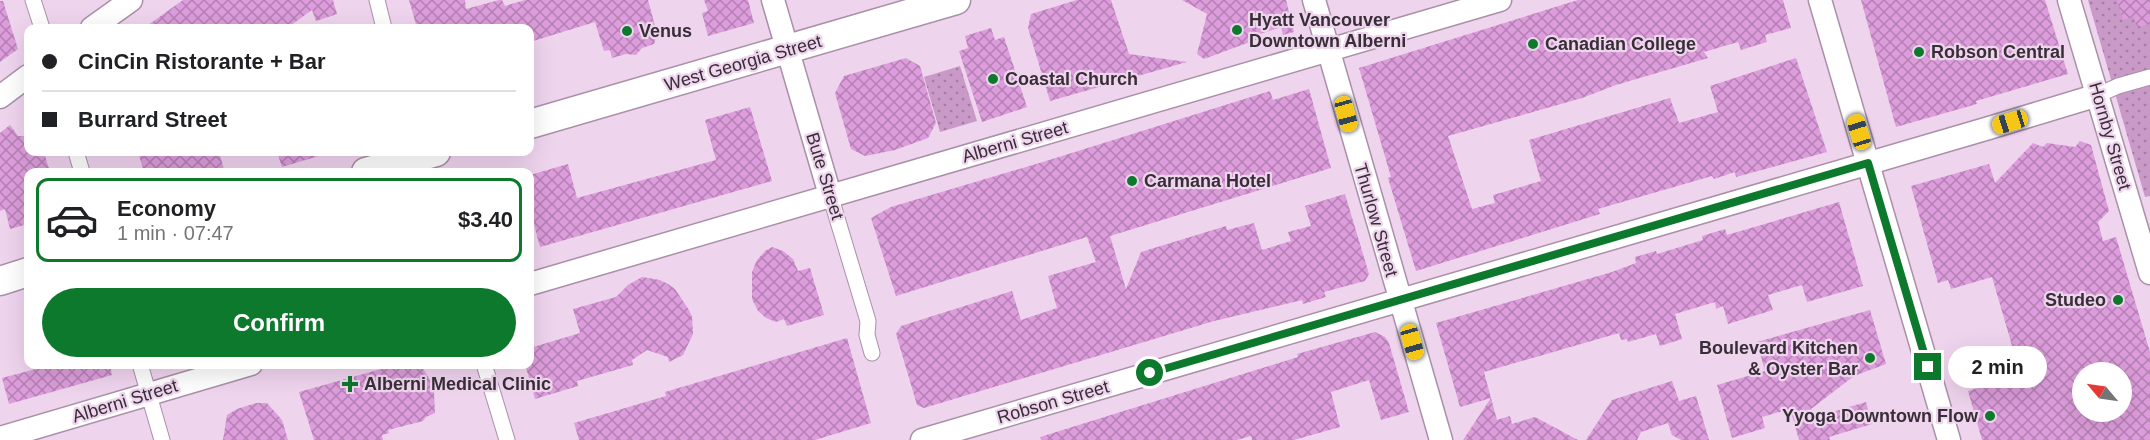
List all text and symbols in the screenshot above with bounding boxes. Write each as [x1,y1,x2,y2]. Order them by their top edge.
place label: Hyatt Vancouver Downtown Alberni [1249,10,1406,51]
place label: Venus [639,21,692,41]
marker: Hyatt Vancouver Downtown Alberni [1230,23,1244,37]
marker: Venus [620,24,634,38]
street label: West Georgia Street [662,31,824,95]
place label: Canadian College [1545,34,1696,54]
marker: Canadian College [1526,37,1540,51]
place label: Robson Central [1931,42,2065,62]
marker: Robson Central [1912,45,1926,59]
text: CinCin Ristorante + Bar [78,49,326,74]
place label: Coastal Church [1005,69,1138,89]
marker: Coastal Church [986,72,1000,86]
street label: Hornby Street [2085,80,2135,192]
car [1333,94,1359,134]
text: Burrard Street [78,107,227,132]
car [1990,108,2030,136]
car [1845,112,1873,152]
street label: Alberni Street [960,117,1070,167]
street label: Bute Street [802,130,848,222]
street label: Thurlow Street [1350,161,1402,279]
place label: Carmana Hotel [1144,171,1271,191]
marker: Carmana Hotel [1125,174,1139,188]
icon: car [45,193,99,247]
text: Economy [117,196,216,221]
text: $3.40 [458,207,513,232]
text: 1 min · 07:47 [117,222,234,244]
button: Confirm [42,288,516,357]
place label: Studeo [2045,290,2106,310]
marker: Studeo [2111,293,2125,307]
car [1398,322,1426,362]
place label: Boulevard Kitchen & Oyster Bar [1699,338,1858,379]
callout: 2 min [1949,346,2048,388]
marker: Boulevard Kitchen & Oyster Bar [1863,351,1877,365]
route end [1914,353,1941,380]
text: 2 min [1971,356,2024,378]
route start [1136,359,1163,386]
north arrow [2072,362,2132,422]
map controls [2072,362,2132,422]
place label: Alberni Medical Clinic [364,374,551,394]
street label: Alberni Street [70,375,180,427]
marker: Alberni Medical Clinic [341,375,359,393]
street label: Robson Street [995,377,1111,427]
place label: Yyoga Downtown Flow [1782,406,1979,426]
marker: Yyoga Downtown Flow [1983,409,1997,423]

